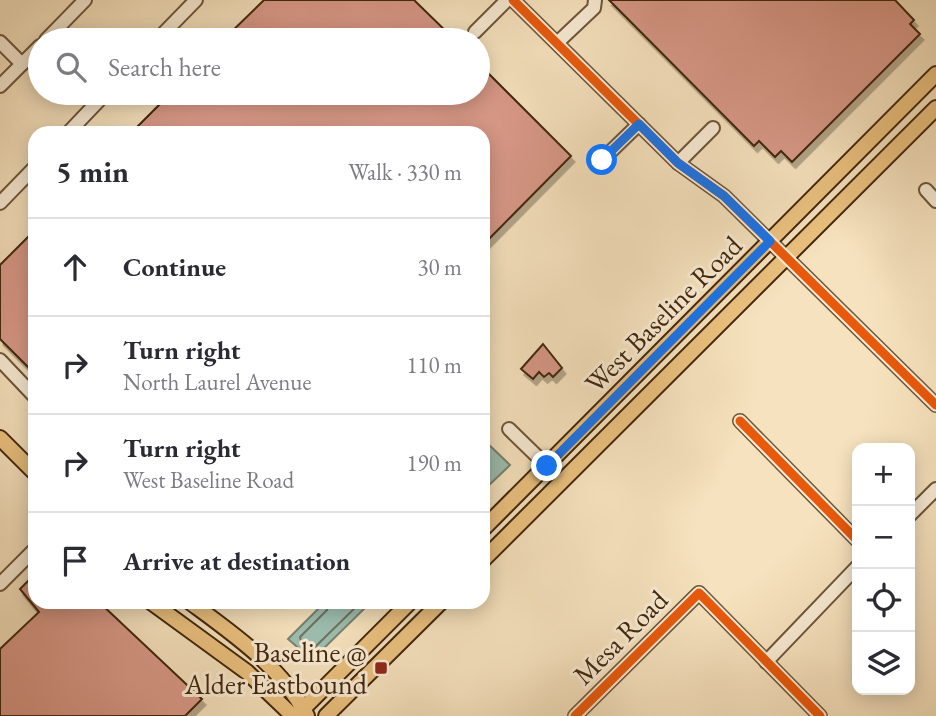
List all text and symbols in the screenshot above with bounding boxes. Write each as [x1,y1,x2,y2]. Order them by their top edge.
search box [28,28,490,105]
icon: search [52,48,90,86]
text: Search here [108,50,221,84]
route start [586,144,617,175]
text: 5 min [56,152,129,191]
text: Walk · 330 m [348,157,462,187]
street label: West Baseline Road [577,227,750,400]
icon: ahead [56,248,94,286]
text: Continue [123,250,226,284]
text: 30 m [417,252,462,282]
text: Turn right [123,333,241,367]
icon: right [56,346,94,384]
text: 110 m [406,350,462,380]
text: North Laurel Avenue [123,367,311,397]
text: Turn right [123,431,241,465]
map controls [852,443,915,695]
button: + [852,443,915,506]
icon: right [56,444,94,482]
text: 190 m [406,448,462,478]
route end [531,450,562,481]
text: West Baseline Road [123,465,294,495]
button: − [852,506,915,569]
icon: arrive [56,542,94,580]
text: Arrive at destination [123,544,350,578]
button: locate [852,569,915,632]
street label: Mesa Road [565,581,676,692]
button: layers [852,632,915,695]
place label: Baseline @ Alder Eastbound [184,634,368,702]
marker: Baseline @ Alder Eastbound [373,660,389,676]

